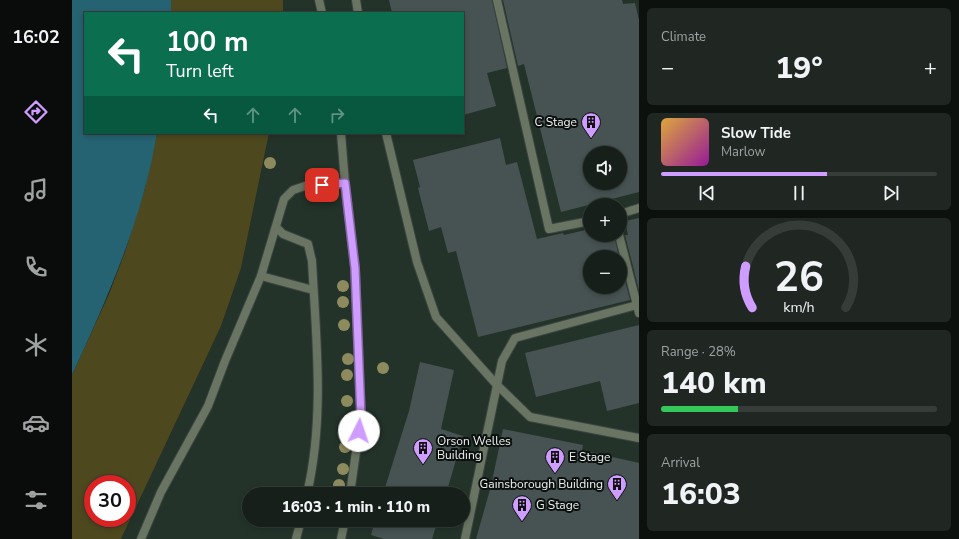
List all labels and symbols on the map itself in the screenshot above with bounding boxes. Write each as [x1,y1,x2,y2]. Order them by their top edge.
building icon: C Stage [580,111,602,139]
place label: C Stage [535,114,577,130]
pin [305,168,339,202]
position arrow [338,410,380,452]
place label: Orson Welles Building [437,433,511,463]
building icon: Orson Welles Building [412,437,434,465]
building icon: E Stage [544,446,566,474]
place label: E Stage [569,449,610,465]
building icon: Gainsborough Building [606,473,628,501]
speed limit sign: 30 [84,475,136,527]
place label: Gainsborough Building [480,476,603,492]
building icon: G Stage [511,494,533,522]
place label: G Stage [536,497,579,513]

